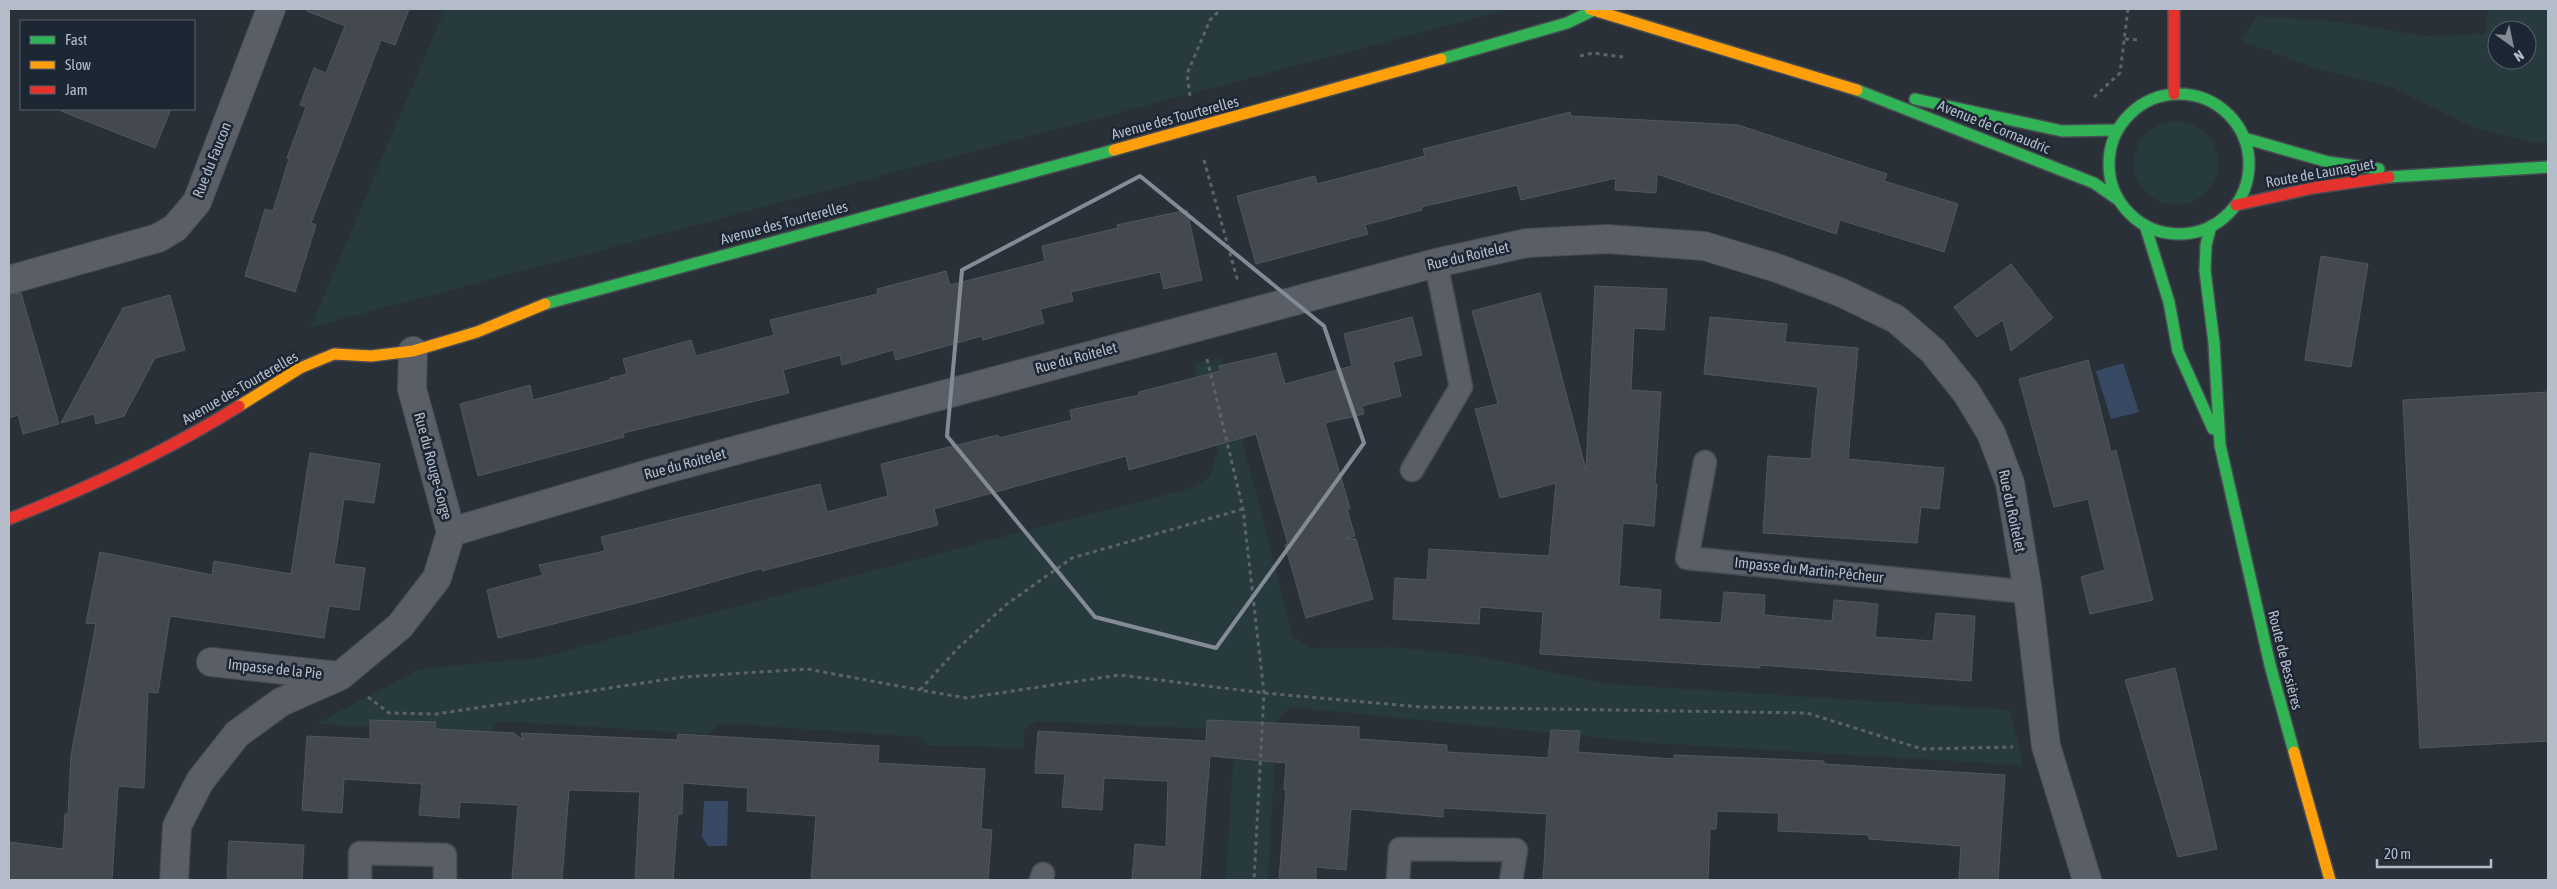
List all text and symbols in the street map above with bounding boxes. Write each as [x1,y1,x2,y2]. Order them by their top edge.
legend [20,20,195,110]
north arrow [2487,20,2537,70]
text: Fast [65,31,87,48]
text: N [2511,47,2527,65]
text: Slow [65,56,91,73]
text: Jam [65,81,88,98]
street label: Avenue des Tourterelles [1109,92,1240,143]
street label: Avenue de Cornaudric [1935,96,2053,157]
street label: Rue du Faucon [189,120,234,200]
street label: Route de Launaguet [2264,155,2376,190]
street label: Avenue des Tourterelles [718,197,849,248]
street label: Rue du Roitelet [1425,238,1511,273]
street label: Rue du Roitelet [1033,338,1119,377]
street label: Avenue des Tourterelles [179,347,301,428]
street label: Rue du Rouge-Gorge [411,410,456,522]
street label: Rue du Roitelet [642,444,728,483]
street label: Rue du Roitelet [1995,468,2030,554]
street label: Impasse du Martin-Pêcheur [1734,553,1885,586]
street label: Route de Bessières [2265,608,2306,711]
street label: Impasse de la Pie [227,655,323,682]
scale bar [2377,836,2491,868]
text: 20 m [2384,845,2411,862]

